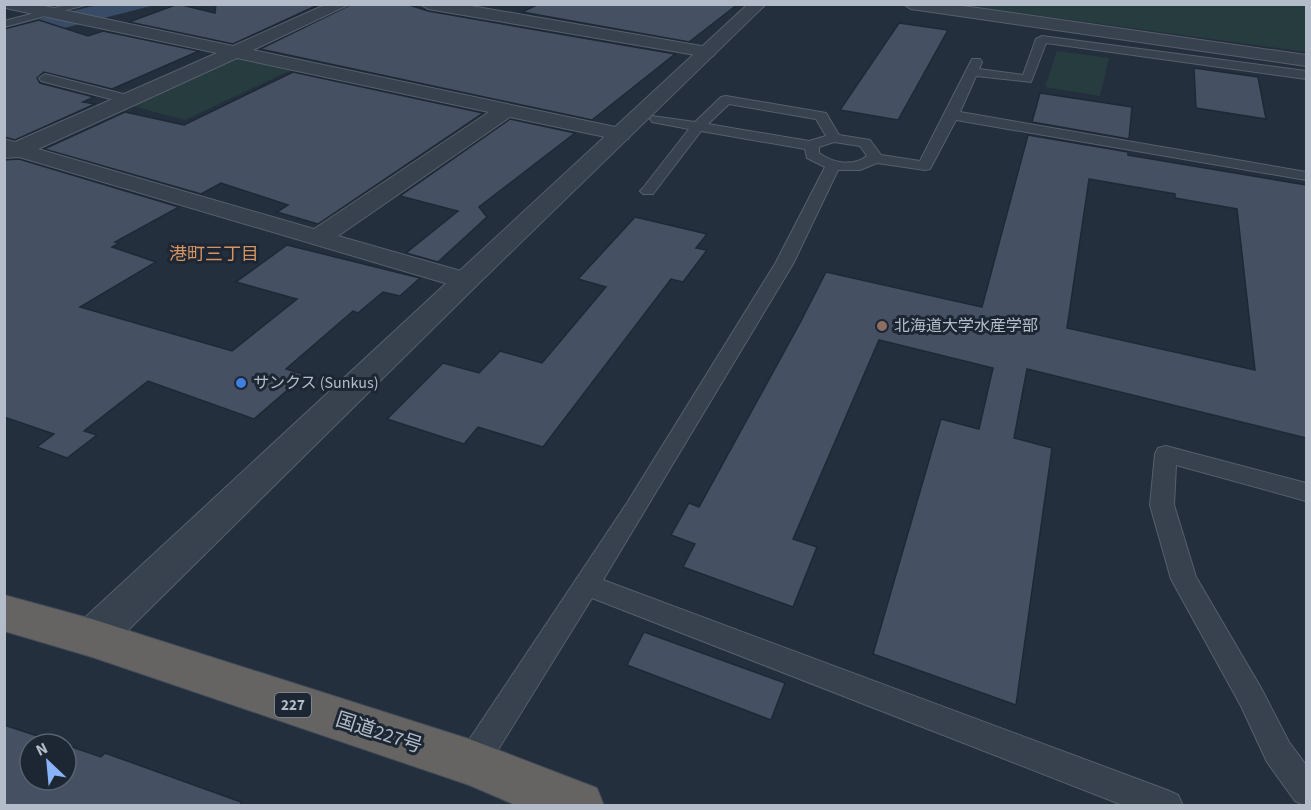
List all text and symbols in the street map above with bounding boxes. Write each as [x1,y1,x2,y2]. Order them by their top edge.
district label: 港町三丁目 [169,242,259,267]
place label: 北海道大学水産学部 [894,315,1038,337]
marker: 北海道大学水産学部 [875,319,889,333]
place label: サンクス (Sunkus) [253,372,379,394]
marker: サンクス (Sunkus) [234,376,248,390]
road number: 227 [275,693,311,717]
street label: 国道227号 [332,706,426,760]
north arrow [18,732,78,792]
text: N [32,737,51,762]

